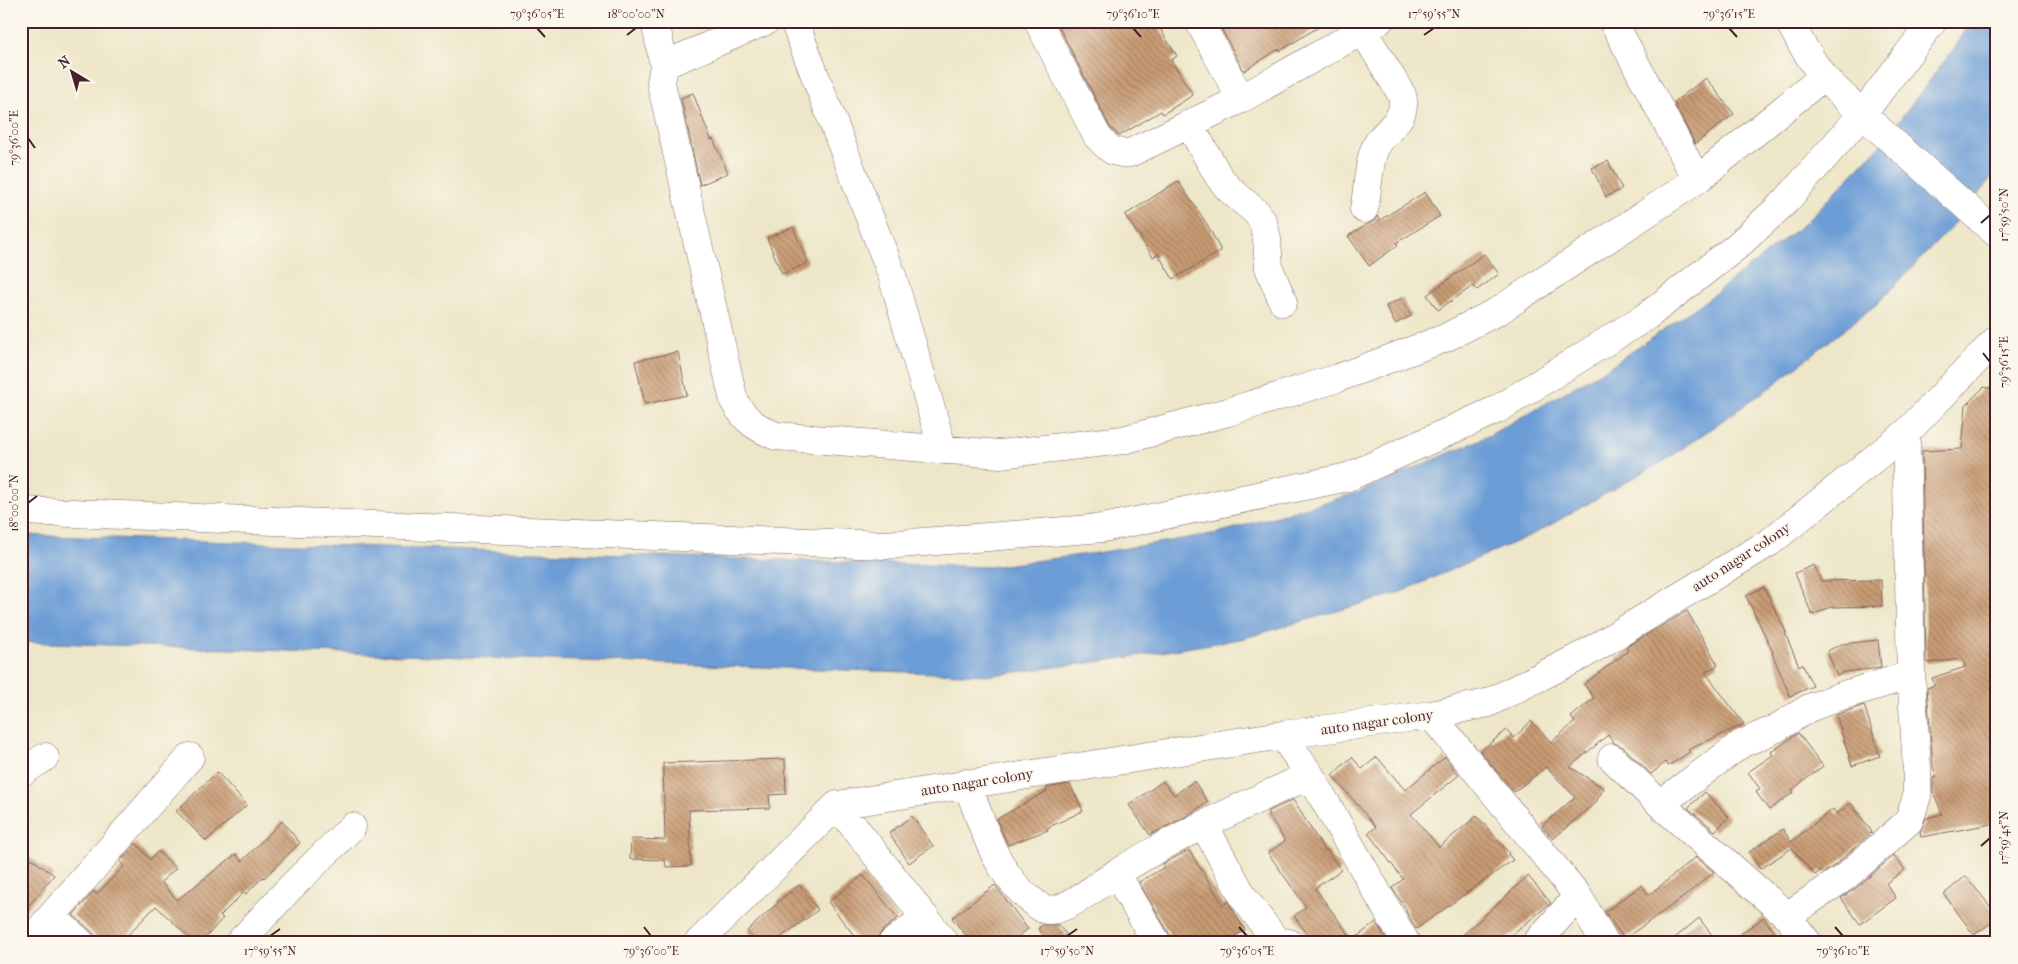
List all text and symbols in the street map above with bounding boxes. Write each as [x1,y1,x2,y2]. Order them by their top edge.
text: 79°36'05"E [510,7,564,21]
text: 18°00'00"N [607,7,665,21]
text: 79°36'10"E [1106,7,1160,21]
text: 17°59'55"N [1408,7,1460,21]
text: 79°36'15"E [1703,7,1755,21]
north arrow [48,48,98,98]
text: N [55,52,74,72]
text: 79°36'00"E [7,110,21,166]
text: 17°59'50"N [1997,188,2011,242]
text: 79°36'15"E [1997,336,2011,388]
text: 18°00'00"N [7,474,21,532]
street label: auto nagar colony [1688,518,1794,595]
street label: auto nagar colony [1320,705,1435,739]
street label: auto nagar colony [920,764,1035,800]
text: 17°59'45"N [1997,811,2011,865]
text: 17°59'55"N [244,944,296,958]
text: 79°36'00"E [623,944,679,958]
text: 17°59'50"N [1040,944,1094,958]
text: 79°36'05"E [1220,944,1274,958]
text: 79°36'10"E [1816,944,1870,958]

